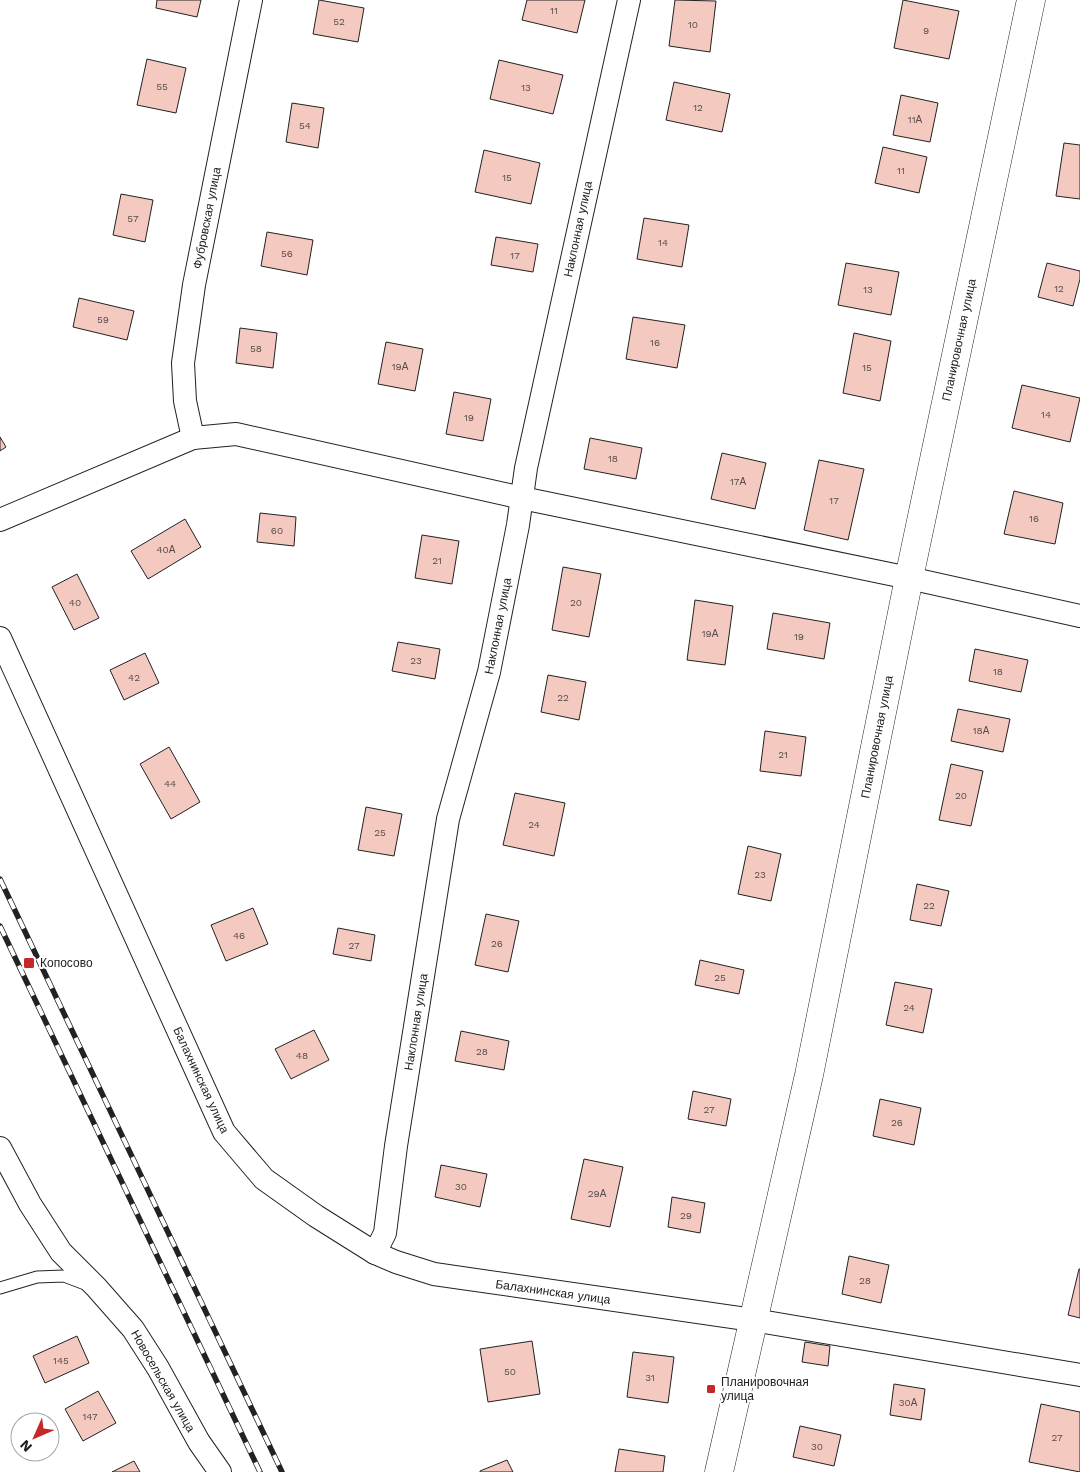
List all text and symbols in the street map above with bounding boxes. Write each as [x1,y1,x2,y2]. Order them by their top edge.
house number: 11 [550,5,558,16]
house number: 52 [333,16,345,27]
house number: 10 [688,19,698,30]
house number: 9 [923,25,929,36]
house number: 55 [156,81,168,92]
house number: 13 [521,82,531,93]
house number: 12 [693,102,703,113]
house number: 11А [908,114,923,125]
house number: 54 [299,120,311,131]
house number: 11 [897,165,905,176]
street label: Фубровская улица [190,166,224,270]
house number: 15 [502,172,512,183]
street label: Наклонная улица [561,179,595,278]
house number: 57 [127,213,139,224]
house number: 14 [658,237,668,248]
house number: 56 [281,248,293,259]
house number: 17 [510,250,520,261]
street label: Планировочная улица [939,277,979,402]
house number: 12 [1054,283,1064,294]
house number: 13 [863,284,873,295]
house number: 59 [97,314,109,325]
house number: 16 [650,337,660,348]
house number: 58 [250,343,262,354]
house number: 19А [392,361,409,372]
house number: 15 [862,362,872,373]
house number: 14 [1041,409,1051,420]
house number: 19 [464,412,474,423]
house number: 18 [608,453,618,464]
house number: 17А [730,476,746,487]
house number: 17 [829,495,839,506]
house number: 16 [1029,513,1039,524]
house number: 60 [271,525,283,536]
house number: 40А [157,544,176,555]
house number: 21 [432,555,442,566]
street label: Наклонная улица [482,576,514,675]
house number: 40 [69,597,81,608]
house number: 20 [570,597,582,608]
house number: 19А [702,628,719,639]
house number: 19 [794,631,804,642]
house number: 23 [410,655,422,666]
house number: 18 [993,666,1003,677]
house number: 42 [128,672,140,683]
street label: Планировочная улица [858,674,896,800]
house number: 22 [557,692,569,703]
house number: 18А [973,725,990,736]
house number: 21 [778,749,788,760]
house number: 44 [164,778,176,789]
house number: 20 [955,790,967,801]
house number: 24 [528,819,540,830]
house number: 25 [374,827,386,838]
house number: 23 [754,869,766,880]
house number: 22 [923,900,935,911]
house number: 46 [233,930,245,941]
house number: 26 [491,938,503,949]
house number: 27 [348,940,360,951]
marker: Копосово [22,956,36,970]
place label: Копосово [40,956,93,970]
street label: Наклонная улица [401,972,431,1072]
house number: 25 [714,972,726,983]
house number: 24 [903,1002,915,1013]
street label: Балахнинская улица [170,1024,232,1136]
house number: 28 [476,1046,488,1057]
house number: 48 [296,1050,308,1061]
house number: 27 [703,1104,715,1115]
house number: 26 [891,1117,903,1128]
house number: 30 [455,1181,467,1192]
house number: 29А [588,1188,607,1199]
house number: 29 [680,1210,692,1221]
house number: 28 [859,1275,871,1286]
street label: Балахнинская улица [495,1277,612,1307]
street label: Новосельская улица [128,1327,198,1435]
house number: 145 [53,1355,69,1366]
house number: 50 [504,1366,516,1377]
house number: 31 [645,1372,655,1383]
place label: Планировочная улица [721,1375,809,1403]
marker: Планировочная улица [705,1383,717,1395]
house number: 30А [899,1397,918,1408]
house number: 147 [82,1411,98,1422]
north arrow [10,1412,60,1462]
house number: 27 [1051,1432,1063,1443]
text: N [16,1437,35,1456]
house number: 30 [811,1441,823,1452]

